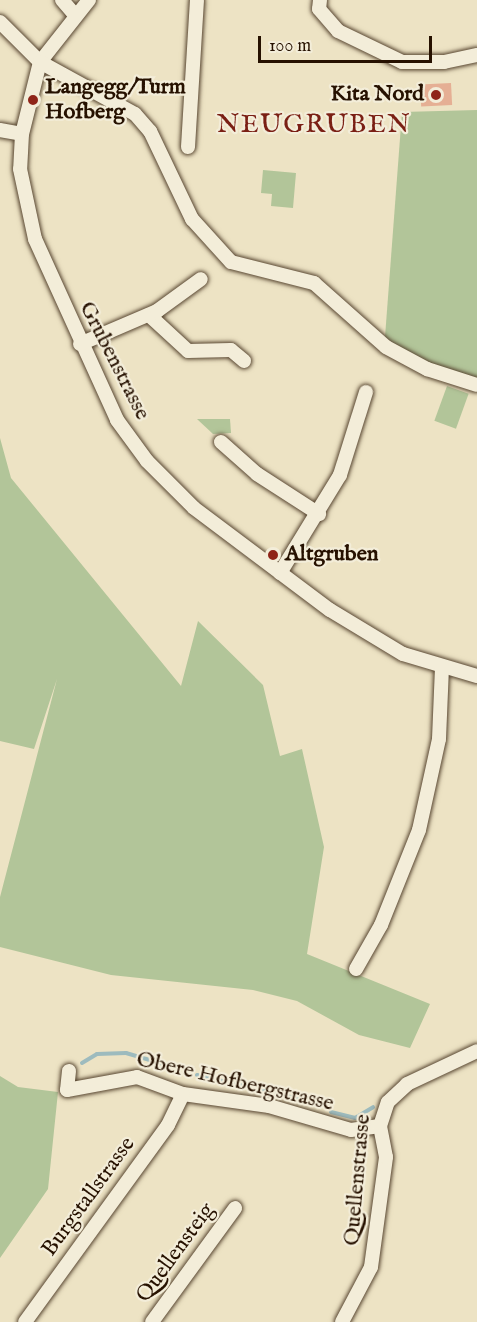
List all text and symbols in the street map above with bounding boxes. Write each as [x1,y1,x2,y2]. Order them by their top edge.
scale bar [261,24,435,62]
text: 100 m [269,35,311,58]
place label: Langegg/Turm Hofberg [45,74,186,125]
place label: Kita Nord [330,82,424,108]
marker: Kita Nord [429,88,443,102]
marker: Langegg/Turm Hofberg [26,93,40,107]
district label: NEUGRUBEN [217,109,411,141]
street label: Grubenstrasse [73,298,155,424]
place label: Altgruben [285,542,378,568]
marker: Altgruben [266,548,280,562]
street label: Obere Hofbergstrasse [134,1046,336,1118]
street label: Quellenstrasse [339,1113,377,1247]
street label: Burgstallstrasse [37,1132,141,1262]
street label: Quellensteig [131,1198,221,1308]

